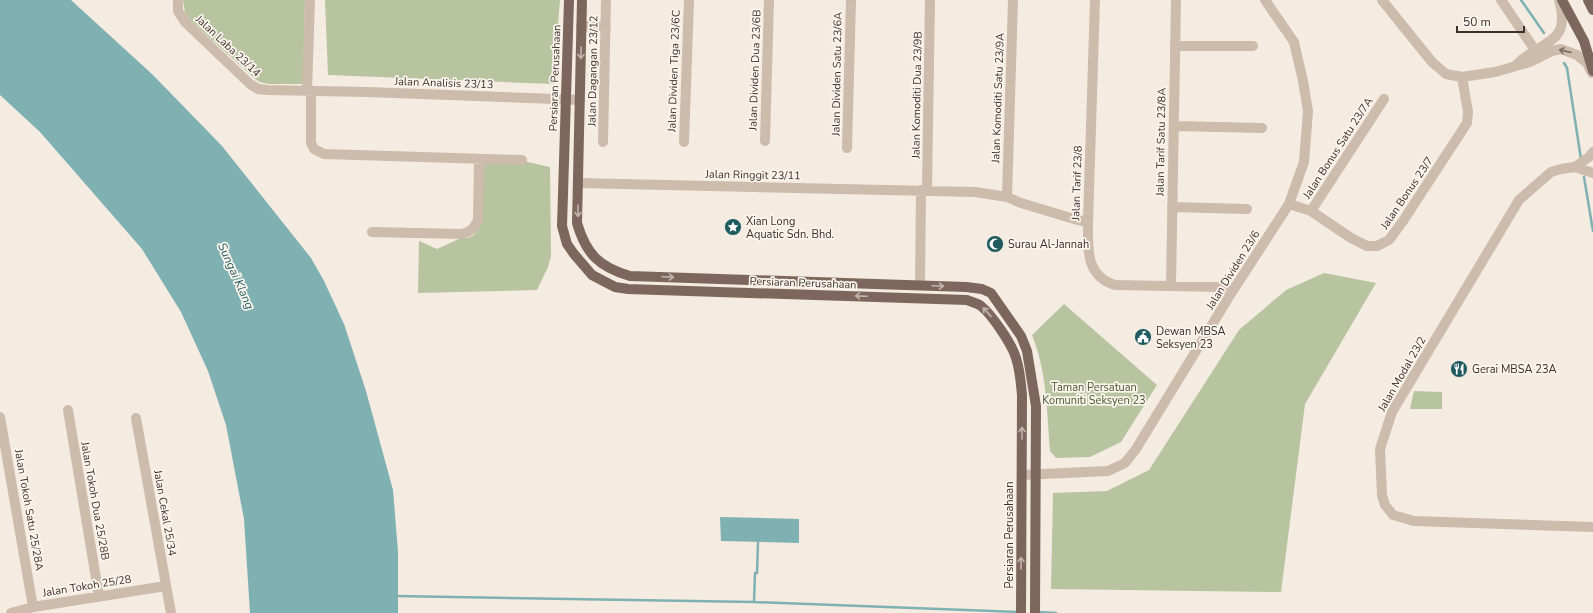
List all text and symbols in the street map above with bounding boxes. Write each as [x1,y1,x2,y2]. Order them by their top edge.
scale bar [1457,8,1524,34]
street label: Jalan Dividen Dua 23/6B [745,9,765,132]
street label: Jalan Dividen Tiga 23/6C [664,10,684,133]
street label: Jalan Laba 23/14 [191,11,264,80]
street label: Jalan Dividen Satu 23/6A [828,12,846,137]
text: 50 m [1463,14,1491,30]
street label: Jalan Dagangan 23/12 [585,15,601,128]
street label: Persiaran Perusahaan [546,24,564,132]
street label: Jalan Komoditi Dua 23/9B [908,31,926,160]
street label: Jalan Komoditi Satu 23/9A [988,33,1008,164]
one-way arrow [577,46,584,59]
one-way arrow [1558,47,1571,55]
street label: Jalan Analisis 23/13 [393,74,494,92]
street label: Jalan Tarif Satu 23/8A [1153,88,1169,197]
street label: Jalan Bonus Satu 23/7A [1299,94,1376,202]
street label: Jalan Tarif 23/8 [1068,145,1086,222]
street label: Jalan Bonus 23/7 [1377,154,1437,233]
street label: Jalan Ringgit 23/11 [704,167,801,183]
one-way arrow [574,204,581,217]
place label: Xian Long Aquatic Sdn. Bhd. [746,214,834,242]
place icon: Xian Long Aquatic Sdn. Bhd. [723,217,743,237]
street label: Jalan Dividen 23/6 [1202,227,1264,313]
mosque icon: Surau Al-Jannah [985,234,1005,254]
place label: Surau Al-Jannah [1008,237,1089,252]
water label: Sungai Klang [214,240,258,312]
one-way arrow [661,273,674,281]
street label: Persiaran Perusahaan [749,274,857,292]
one-way arrow [931,282,944,289]
one-way arrow [855,293,868,300]
one-way arrow [982,307,992,317]
place label: Dewan MBSA Seksyen 23 [1156,324,1226,352]
public building icon: Dewan MBSA Seksyen 23 [1133,327,1153,347]
street label: Jalan Modal 23/2 [1374,334,1430,415]
restaurant icon: Gerai MBSA 23A [1449,359,1469,379]
place label: Gerai MBSA 23A [1472,362,1557,377]
park label: Taman Persatuan Komuniti Seksyen 23 [1042,380,1146,408]
one-way arrow [1018,427,1026,440]
street label: Jalan Tokoh Dua 25/28B [77,440,113,561]
street label: Jalan Tokoh Satu 25/28A [11,447,47,572]
street label: Jalan Cekal 25/34 [150,468,180,558]
street label: Persiaran Perusahaan [1002,482,1017,588]
one-way arrow [1017,557,1025,570]
street label: Jalan Tokoh 25/28 [41,572,133,601]

